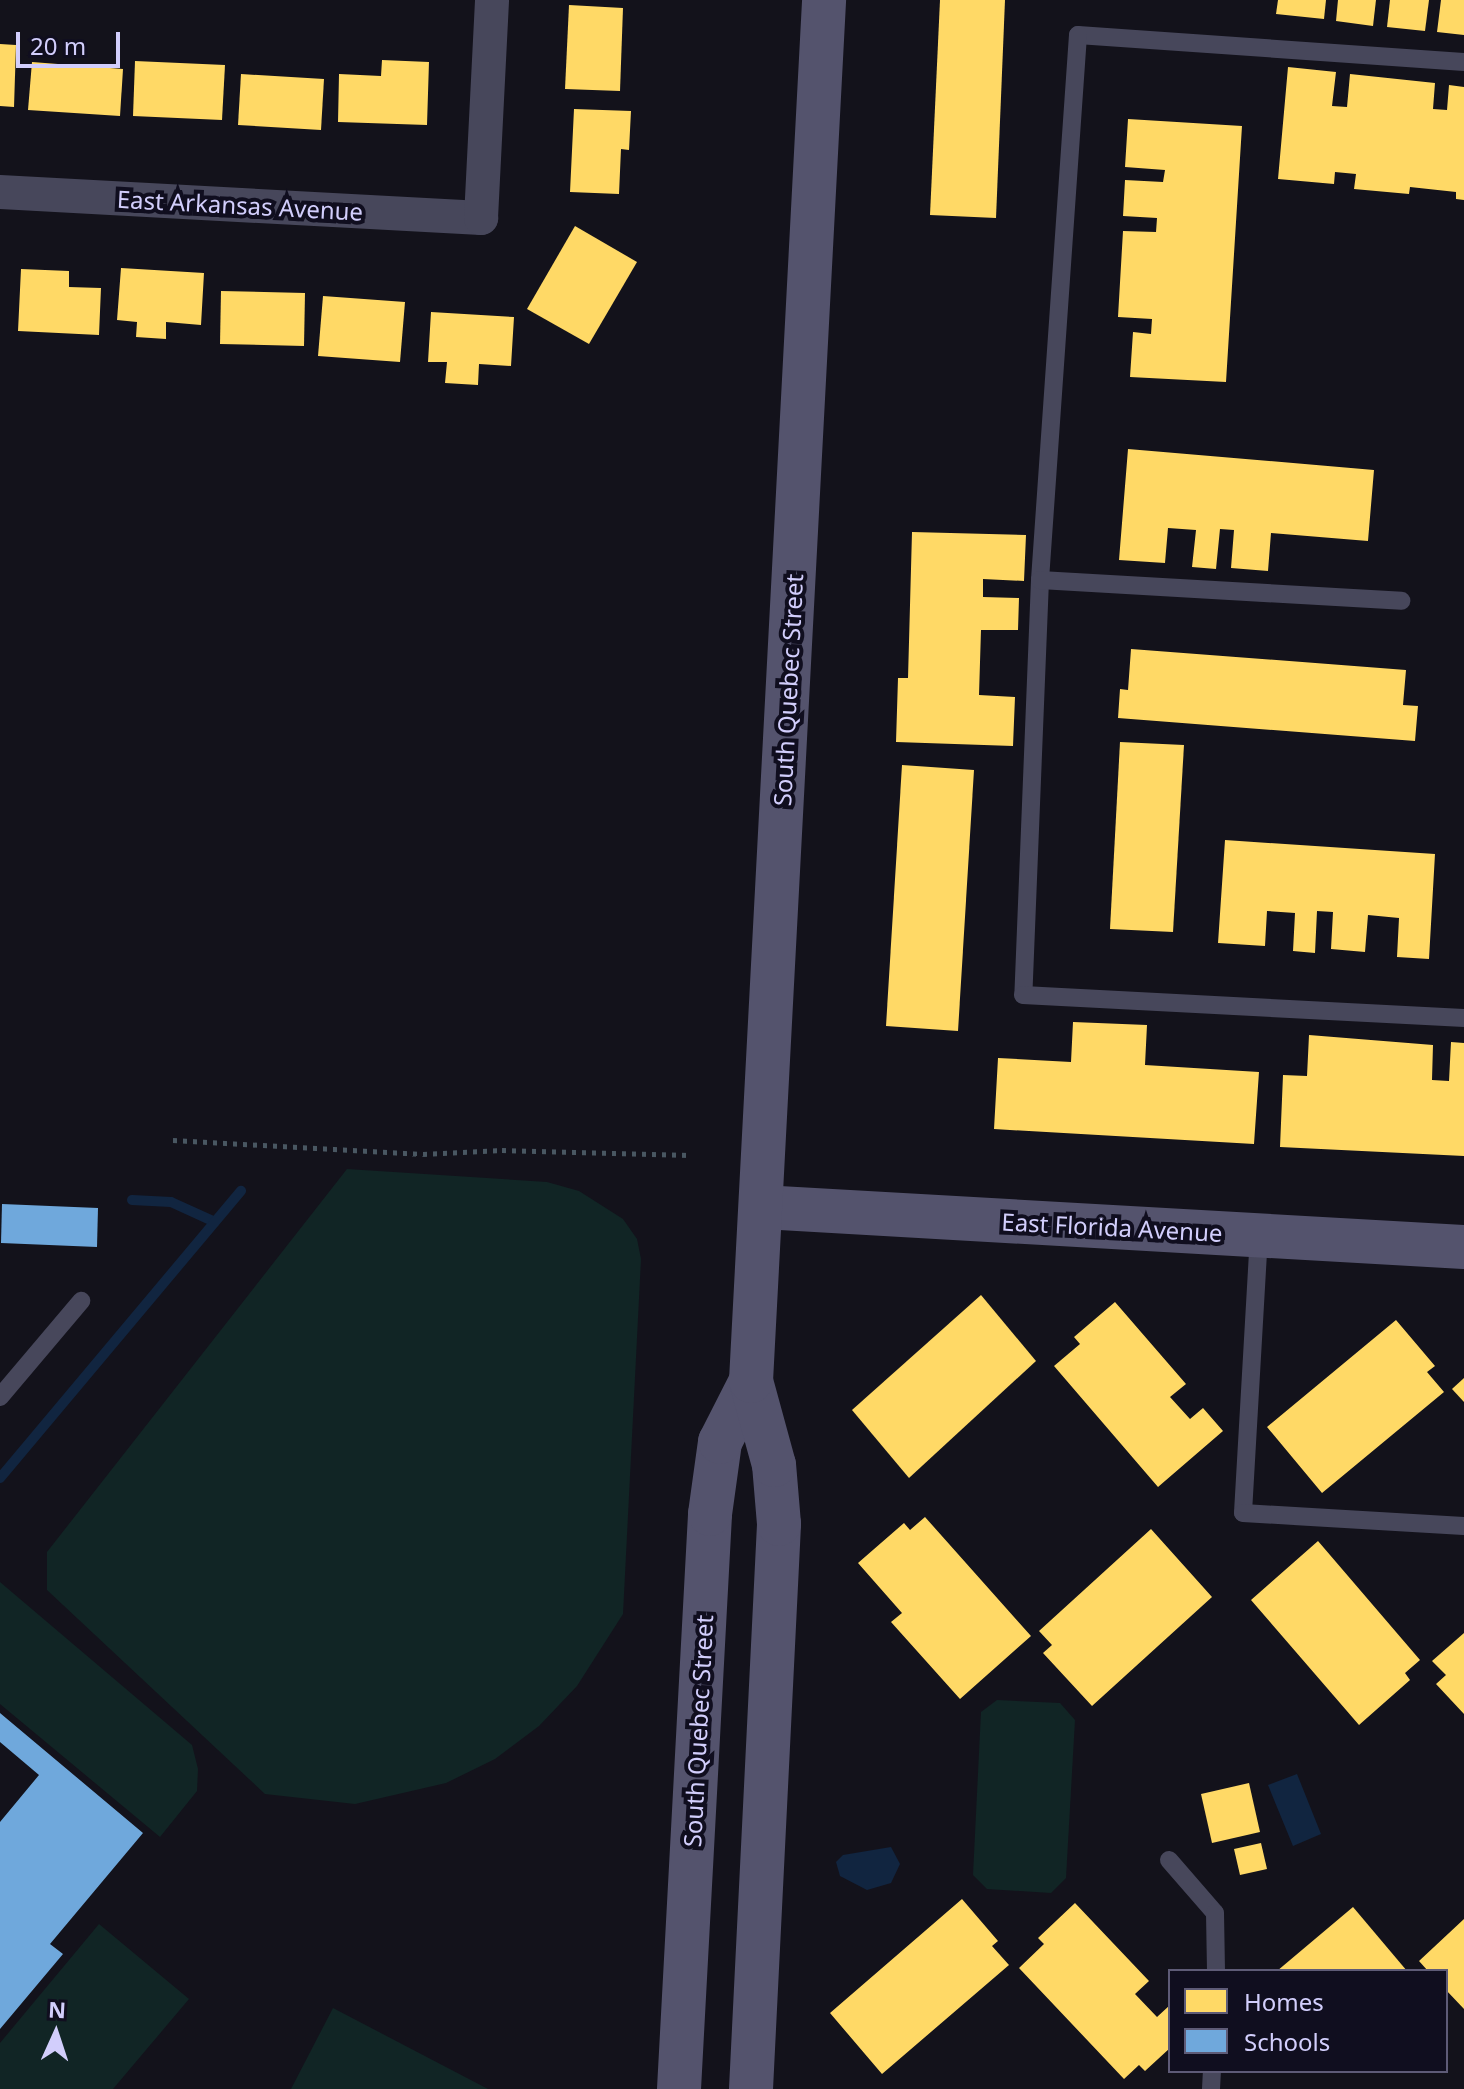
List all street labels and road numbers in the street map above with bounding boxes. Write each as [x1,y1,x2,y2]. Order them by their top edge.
street label: East Arkansas Avenue [116,184,364,226]
street label: South Quebec Street [768,573,808,807]
street label: East Florida Avenue [1001,1207,1223,1247]
street label: South Quebec Street [678,1614,718,1848]

